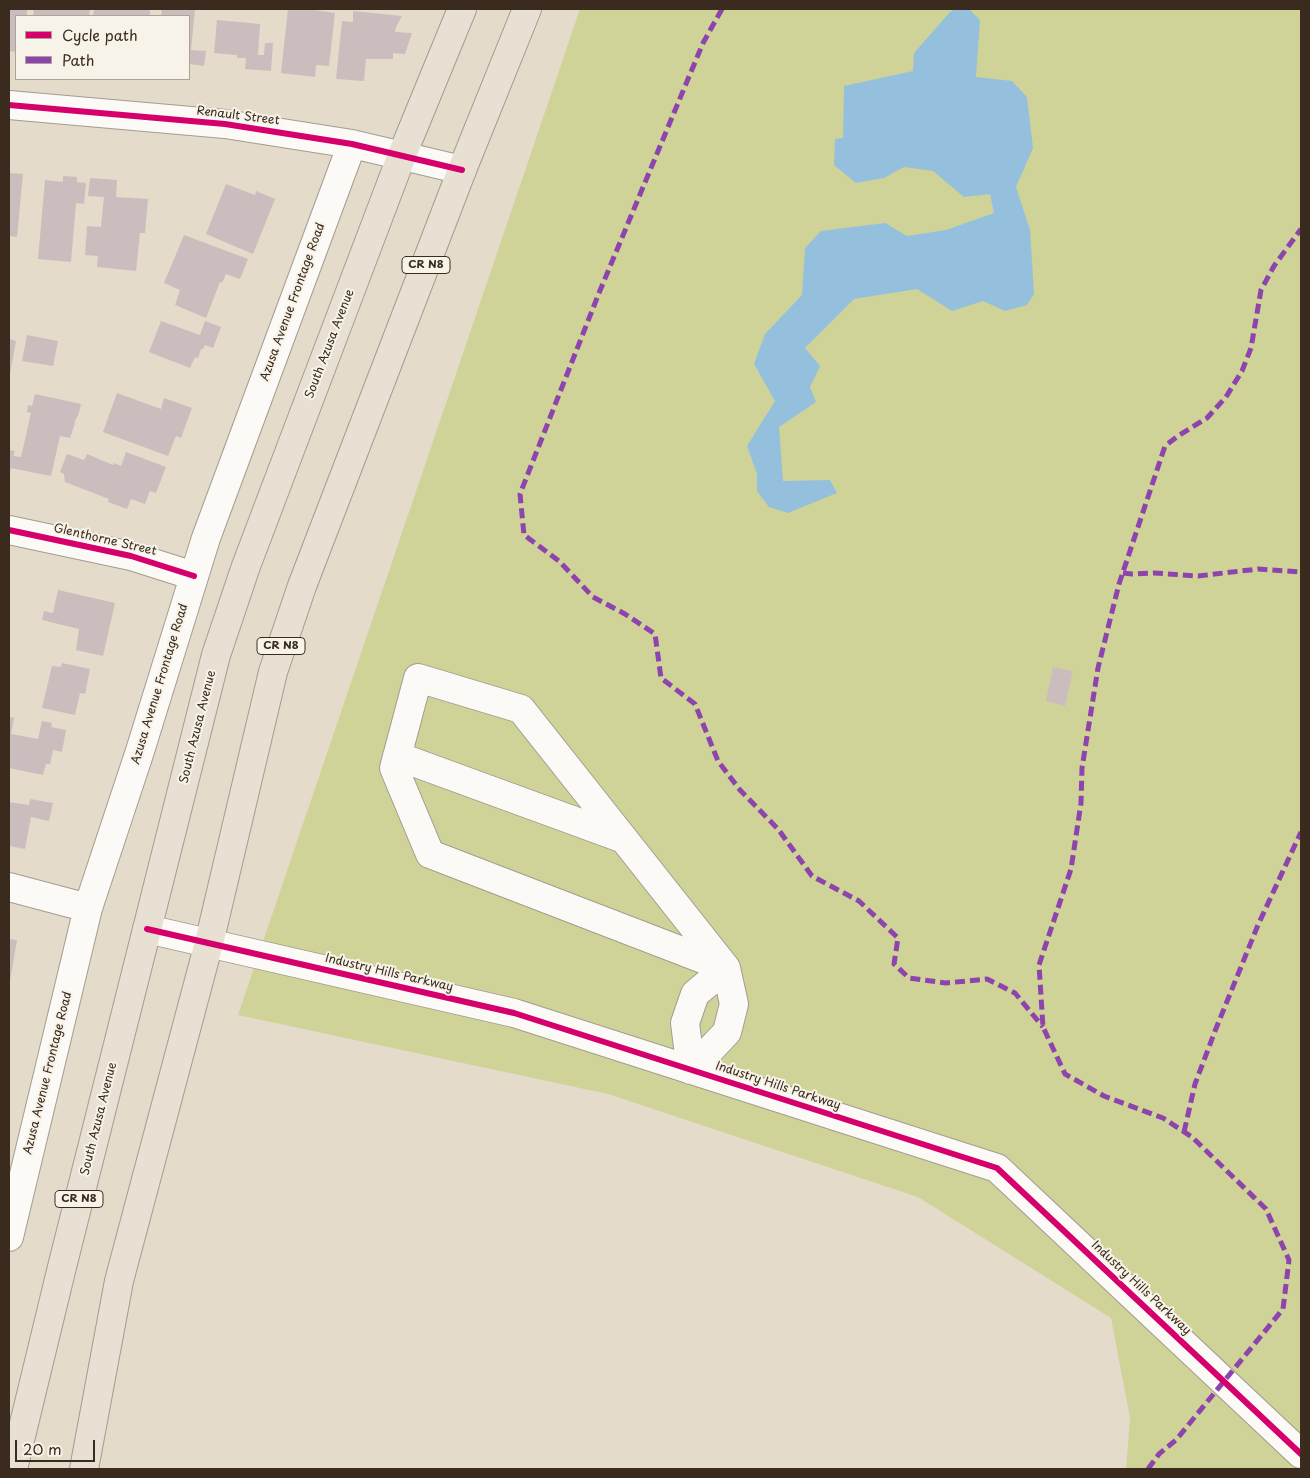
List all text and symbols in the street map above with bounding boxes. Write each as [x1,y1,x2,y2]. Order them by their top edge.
legend [15,15,190,80]
text: Cycle path [62,23,138,46]
text: Path [62,48,94,71]
street label: Renault Street [196,104,280,128]
street label: Azusa Avenue Frontage Road [258,221,328,383]
road number: CR N8 [402,256,450,274]
street label: South Azusa Avenue [302,287,358,401]
street label: Glenthorne Street [52,521,158,559]
street label: Azusa Avenue Frontage Road [129,602,191,766]
road number: CR N8 [257,637,305,654]
street label: South Azusa Avenue [177,669,219,785]
street label: Industry Hills Parkway [324,951,454,995]
street label: Azusa Avenue Frontage Road [21,990,75,1156]
street label: Industry Hills Parkway [713,1059,843,1113]
street label: South Azusa Avenue [78,1061,120,1177]
road number: CR N8 [55,1190,103,1208]
street label: Industry Hills Parkway [1088,1238,1194,1338]
scale bar [18,1430,98,1462]
text: 20 m [23,1437,62,1460]

